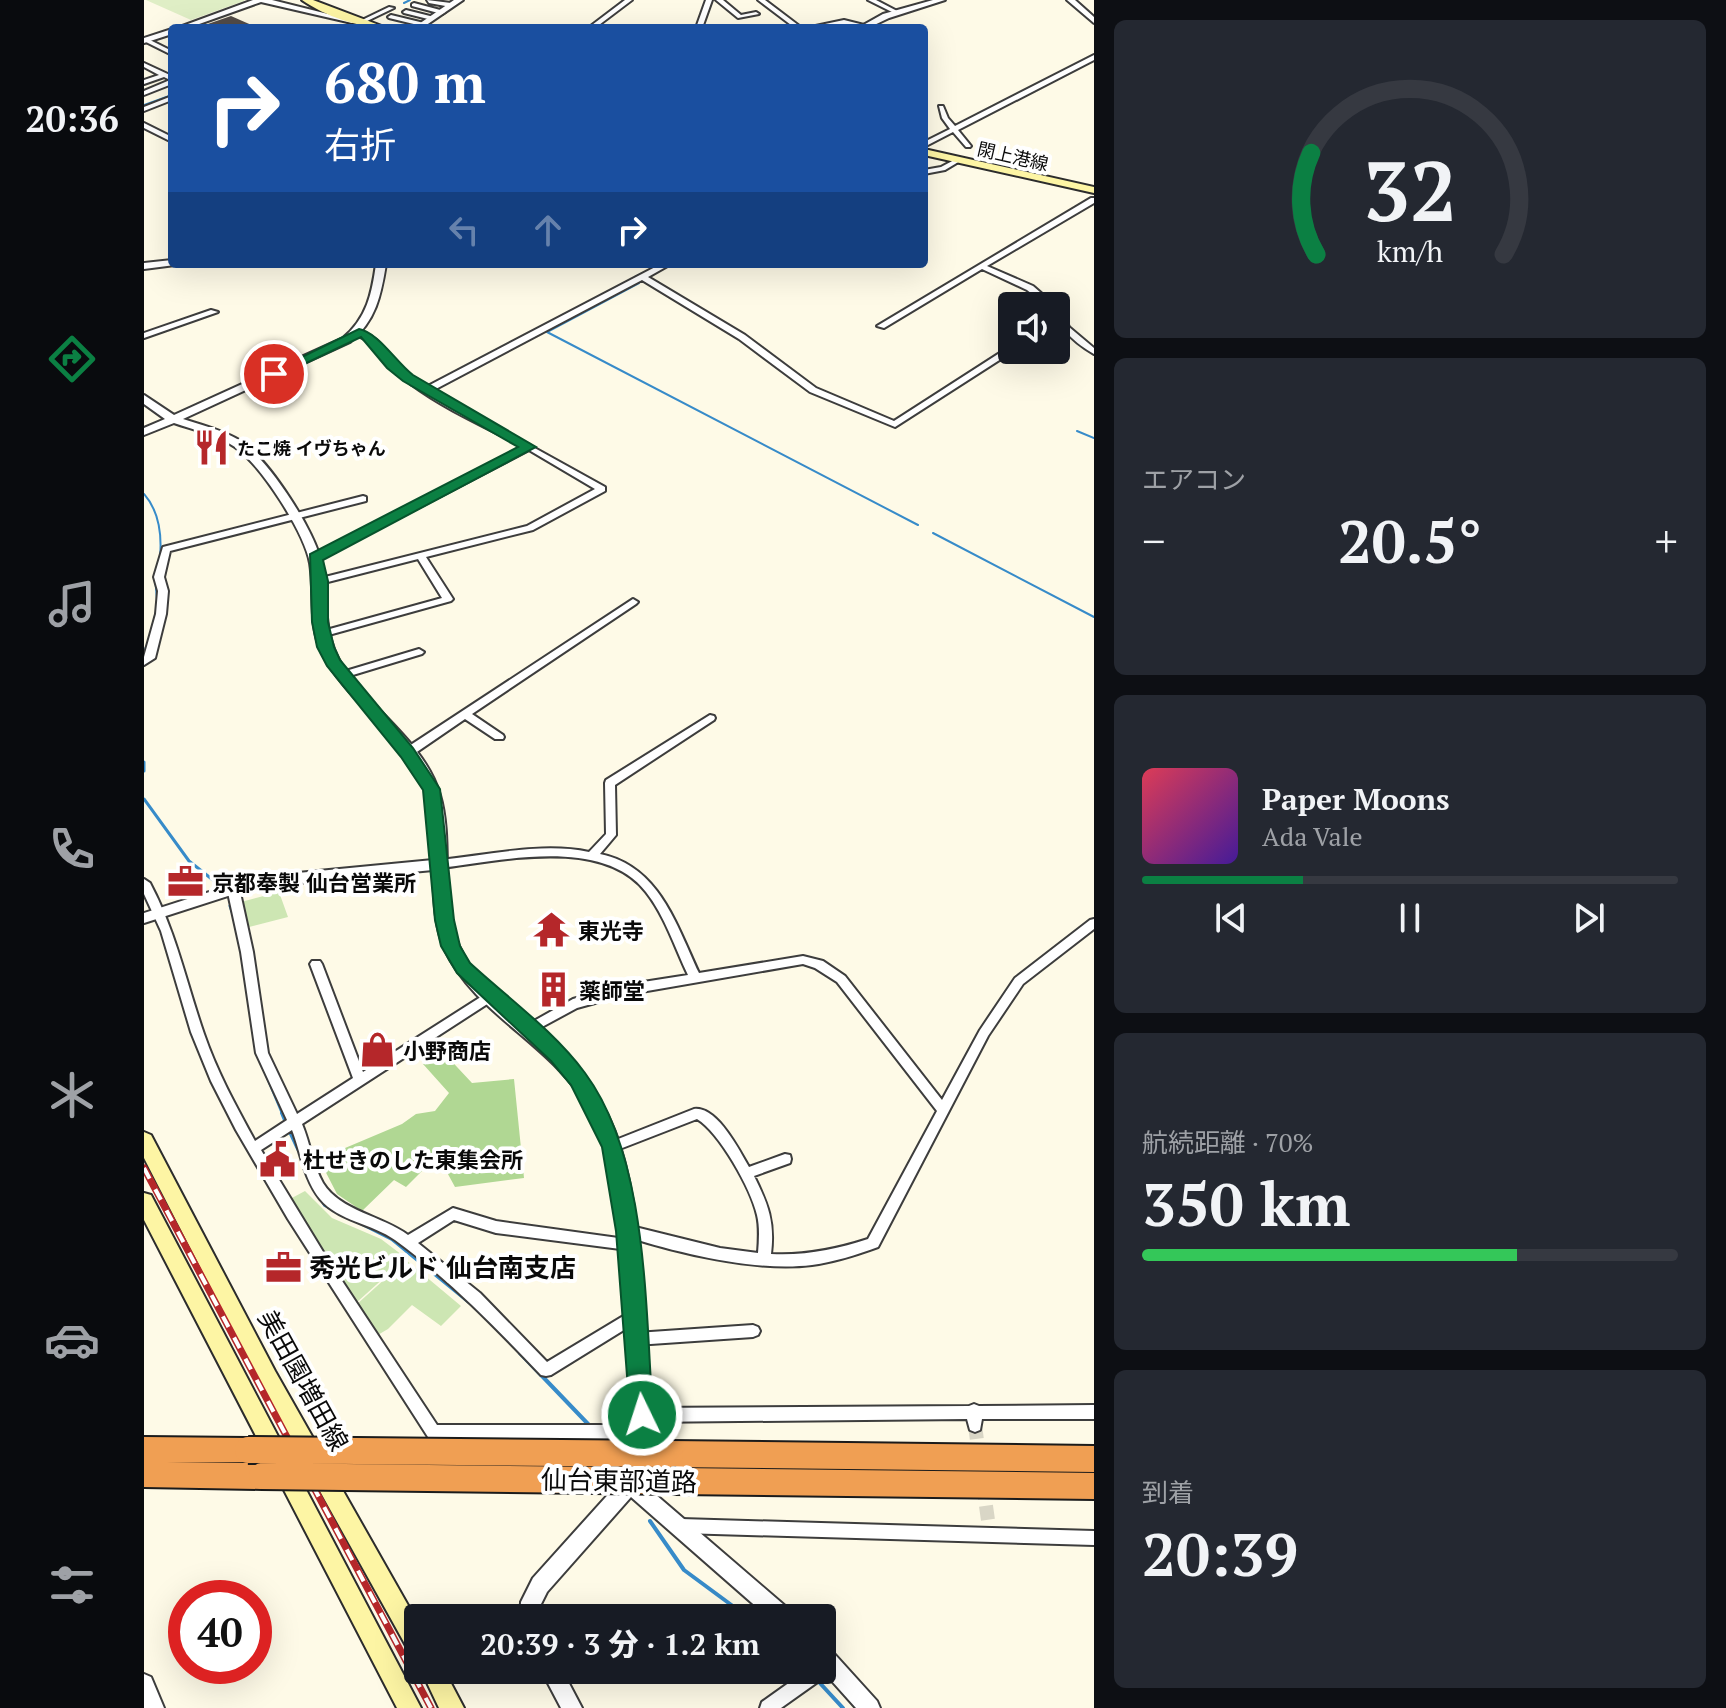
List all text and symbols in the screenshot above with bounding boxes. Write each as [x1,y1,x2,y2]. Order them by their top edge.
text: 680 m [324,45,486,119]
icon: right [192,56,296,160]
text: 20:36 [25,95,119,142]
text: 右折 [324,121,396,168]
text: 32 [1363,134,1457,244]
street label: 閖上港線 [975,136,1051,176]
icon: left [442,208,486,252]
icon: ahead [526,208,570,252]
icon: right [610,208,654,252]
text: km/h [1377,232,1443,270]
map controls [998,292,1070,364]
button: sound [998,292,1070,364]
icon: directions [44,331,100,387]
pin [240,340,308,408]
icon: arrive [252,352,296,396]
restaurant icon: たこ焼 イヴちゃん [192,429,230,467]
place label: たこ焼 イヴちゃん [237,436,386,460]
text: エアコン [1142,462,1246,496]
text: 20.5° [1338,501,1482,580]
text: − [1142,511,1165,570]
text: + [1655,511,1678,570]
icon: music [44,576,100,632]
text: Paper Moons [1262,779,1450,819]
text: Ada Vale [1262,819,1363,853]
icon: phone [44,821,100,877]
office icon: 京都奉製 仙台営業所 [167,863,205,901]
place label: 京都奉製 仙台営業所 [212,868,416,897]
icon: previous [1209,896,1253,940]
icon: pause [1388,896,1432,940]
icon: next [1567,896,1611,940]
temple icon: 東光寺 [533,911,571,949]
place label: 東光寺 [578,916,644,945]
building icon: 薬師堂 [534,971,572,1009]
place label: 薬師堂 [579,976,645,1005]
shop icon: 小野商店 [358,1031,396,1069]
place label: 小野商店 [403,1036,491,1065]
icon: climate [44,1067,100,1123]
text: 航続距離 · 70% [1142,1125,1314,1159]
public building icon: 杜せきのした東集会所 [258,1140,296,1178]
place label: 杜せきのした東集会所 [303,1145,523,1174]
text: 350 km [1142,1164,1350,1243]
office icon: 秀光ビルド 仙台南支店 [264,1248,302,1286]
place label: 秀光ビルド 仙台南支店 [309,1250,576,1284]
street label: 美田園増田線 [251,1304,357,1456]
icon: car [44,1312,100,1368]
position arrow [600,1373,684,1457]
street label: 仙台東部道路 [541,1462,697,1498]
text: 到着 [1142,1475,1194,1509]
text: 20:39 [1142,1514,1298,1593]
icon: filters [44,1557,100,1613]
speed limit sign: 40 [168,1580,272,1684]
text: 20:39 · 3 分 · 1.2 km [480,1624,760,1664]

